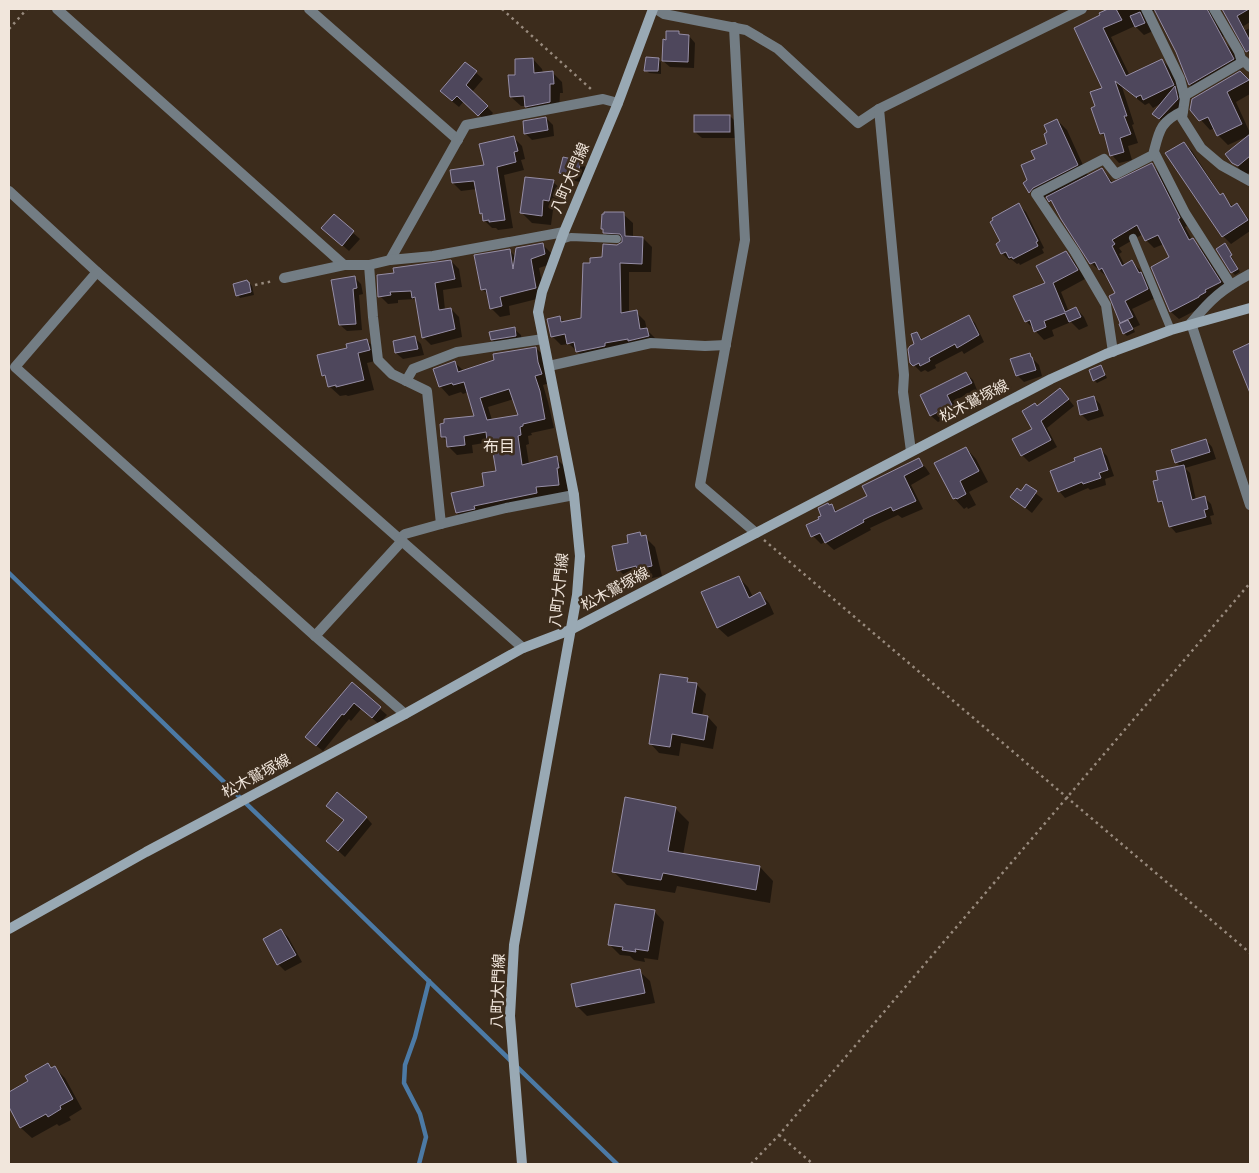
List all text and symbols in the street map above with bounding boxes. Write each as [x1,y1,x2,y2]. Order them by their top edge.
street label: 八町大門線 [548,140,592,216]
street label: 松木鷲塚線 [936,376,1011,425]
district label: 布目 [483,438,515,455]
street label: 八町大門線 [547,552,571,628]
street label: 松木鷲塚線 [578,563,652,614]
street label: 松木鷲塚線 [219,750,293,801]
street label: 八町大門線 [489,953,507,1029]

